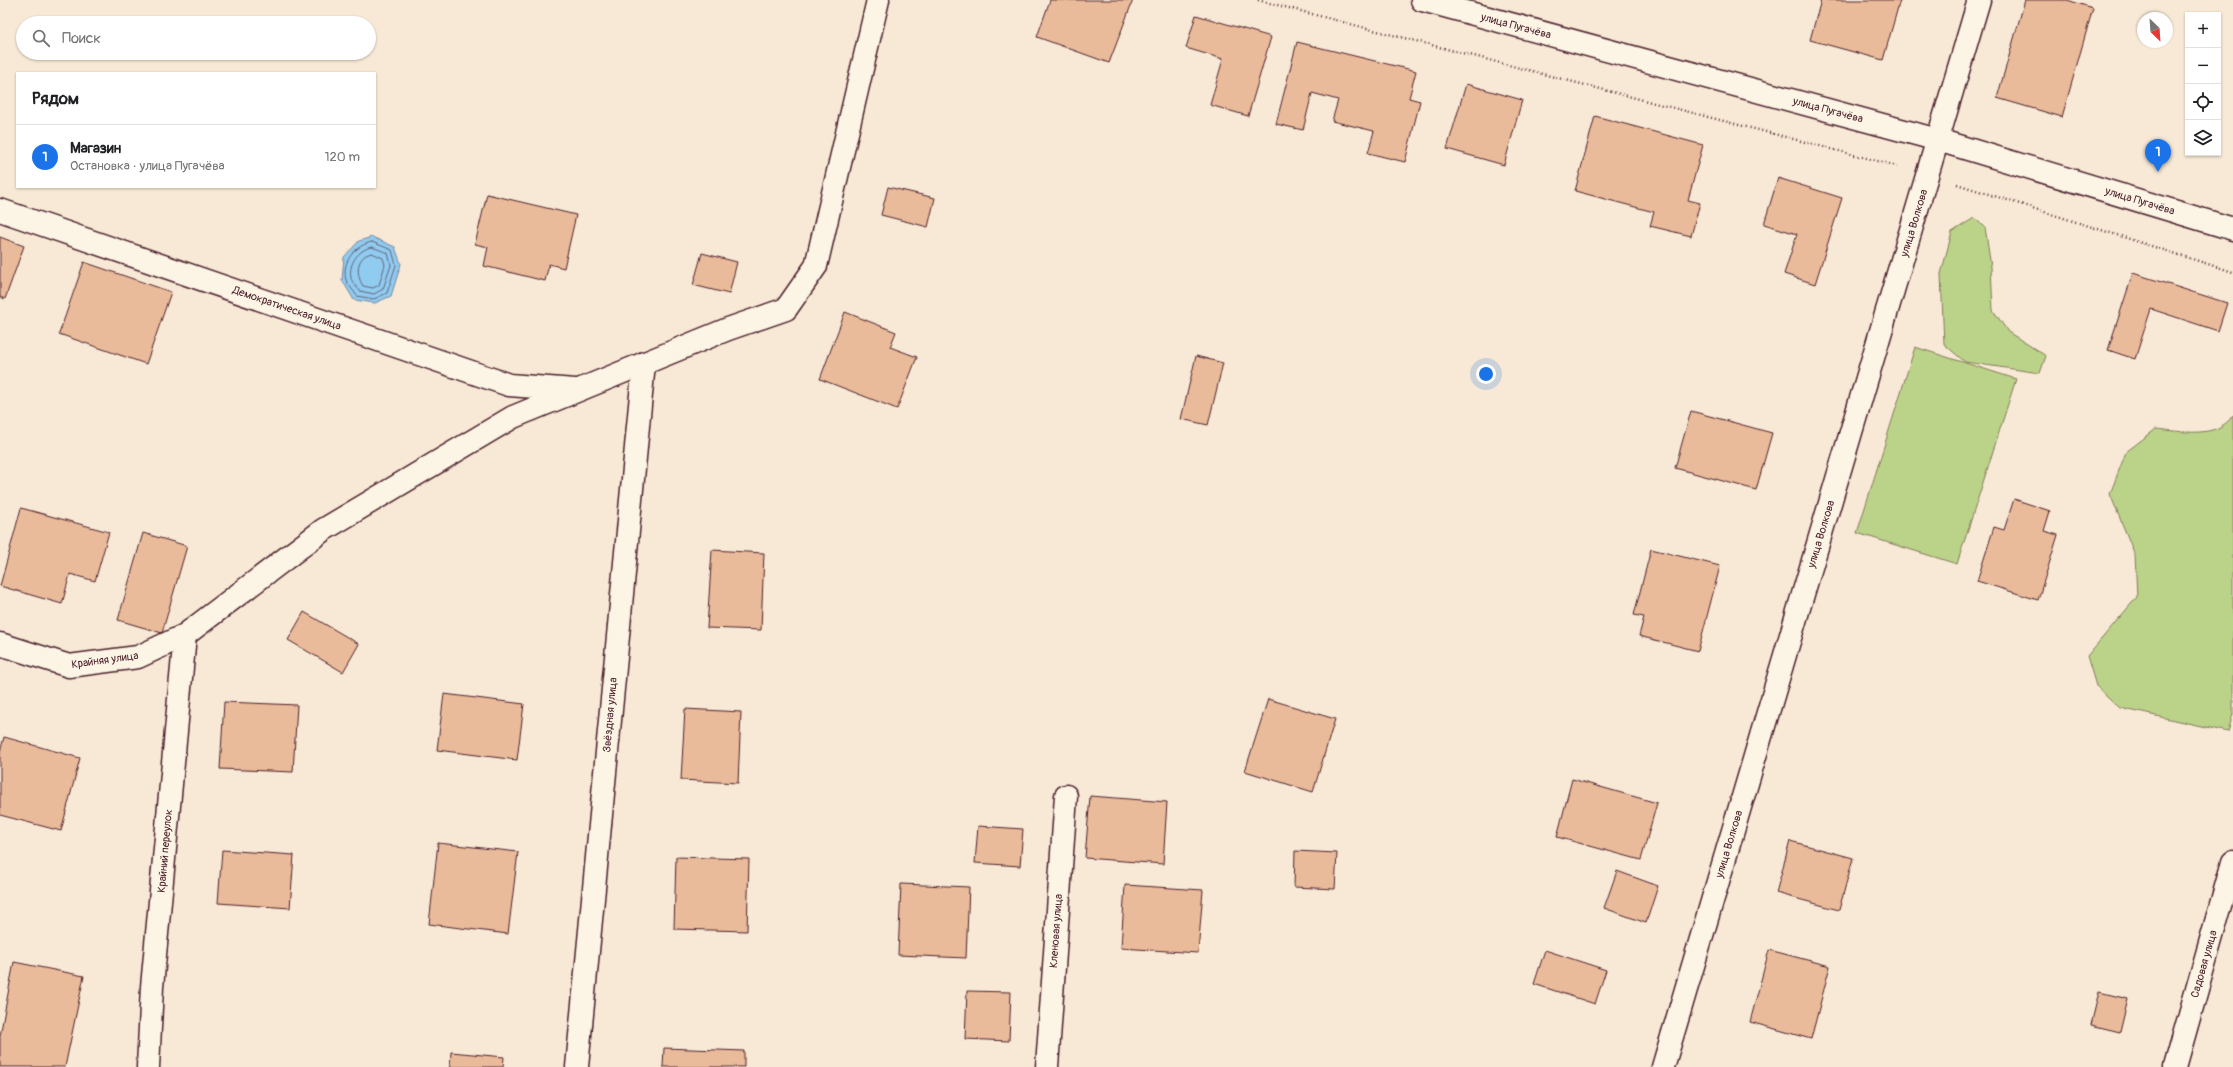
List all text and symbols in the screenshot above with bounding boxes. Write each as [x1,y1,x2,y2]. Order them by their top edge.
street label: улица Пугачёва [1479,10,1552,42]
north arrow [2137,12,2173,48]
map controls [2185,12,2221,156]
button: + [2185,12,2221,48]
search box [16,16,376,60]
icon: search [30,27,52,49]
text: Поиск [62,29,101,48]
button: − [2185,48,2221,84]
button: locate [2185,84,2221,120]
text: Рядом [32,88,79,109]
street label: улица Пугачёва [1791,94,1864,126]
button: layers [2185,120,2221,156]
text: Магазин [70,139,121,158]
pin: 1 [2145,139,2171,172]
text: 1 [42,149,48,165]
text: 120 m [324,149,360,165]
text: Остановка · улица Пугачёва [70,158,225,174]
street label: улица Пугачёва [2103,184,2176,218]
street label: улица Волкова [1897,188,1930,259]
street label: Демократическая улица [230,283,343,333]
your location [1476,364,1496,384]
street label: улица Волкова [1804,499,1837,570]
street label: Крайняя улица [71,649,139,671]
street label: Звёздная улица [600,677,620,753]
street label: Крайний переулок [155,808,175,893]
street label: улица Волкова [1712,809,1745,880]
street label: Кленовая улица [1047,893,1065,969]
street label: Садовая улица [2188,929,2220,999]

